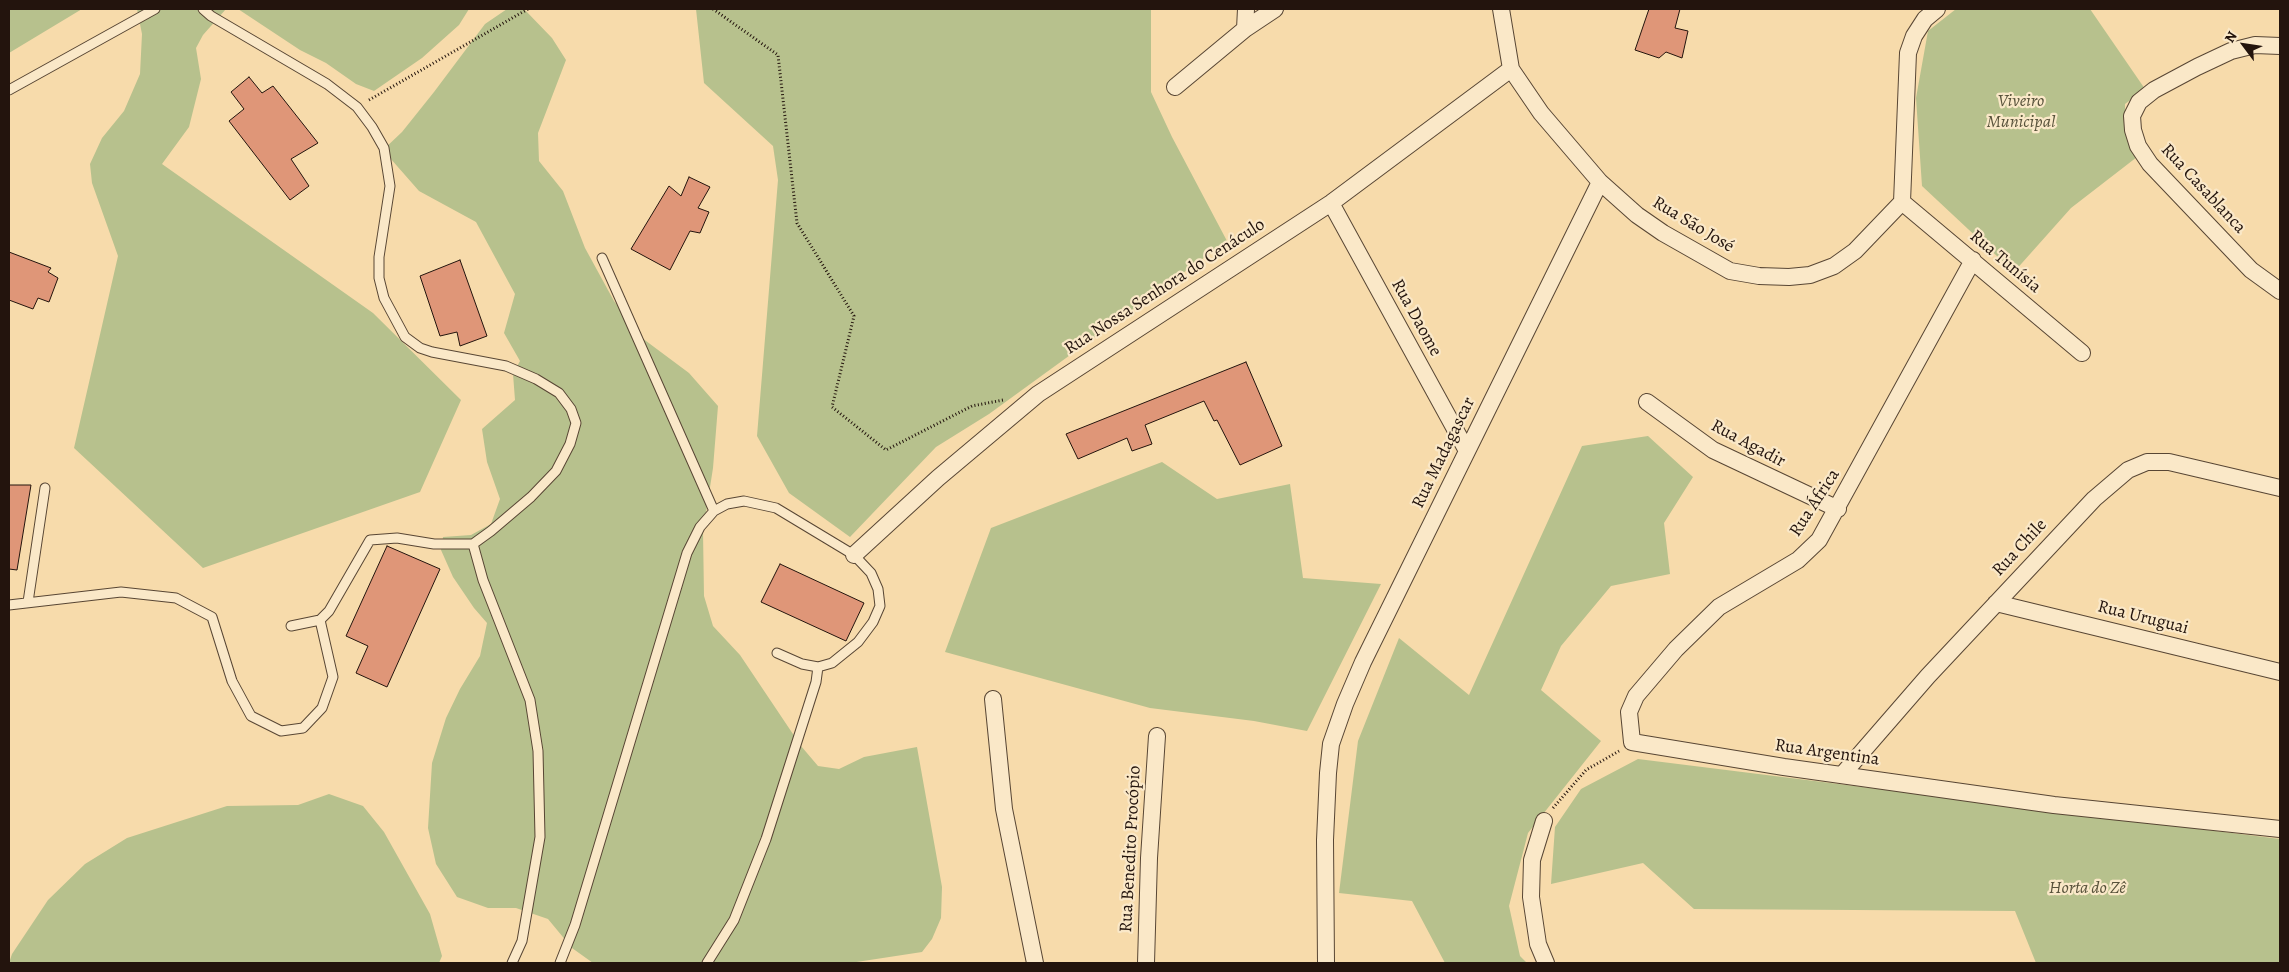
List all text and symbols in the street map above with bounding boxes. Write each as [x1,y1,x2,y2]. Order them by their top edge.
north arrow [2219,20,2269,70]
text: N [2220,28,2241,46]
park label: Viveiro Municipal [1987,91,2055,134]
street label: Rua Casablanca [2156,140,2250,238]
street label: Rua São José [1648,192,1738,258]
street label: Rua Nossa Senhora do Cenáculo [1061,214,1269,360]
street label: Rua Tunísia [1965,226,2045,298]
street label: Rua Daome [1386,276,1446,360]
street label: Rua Madagascar [1408,394,1480,512]
street label: Rua Agadir [1707,415,1789,473]
street label: Rua África [1785,465,1845,541]
street label: Rua Chile [1988,515,2052,581]
street label: Rua Uruguai [2095,596,2191,640]
street label: Rua Argentina [1773,735,1881,771]
street label: Rua Benedito Procópio [1116,765,1146,933]
park label: Horta do Zê [2049,878,2125,900]

